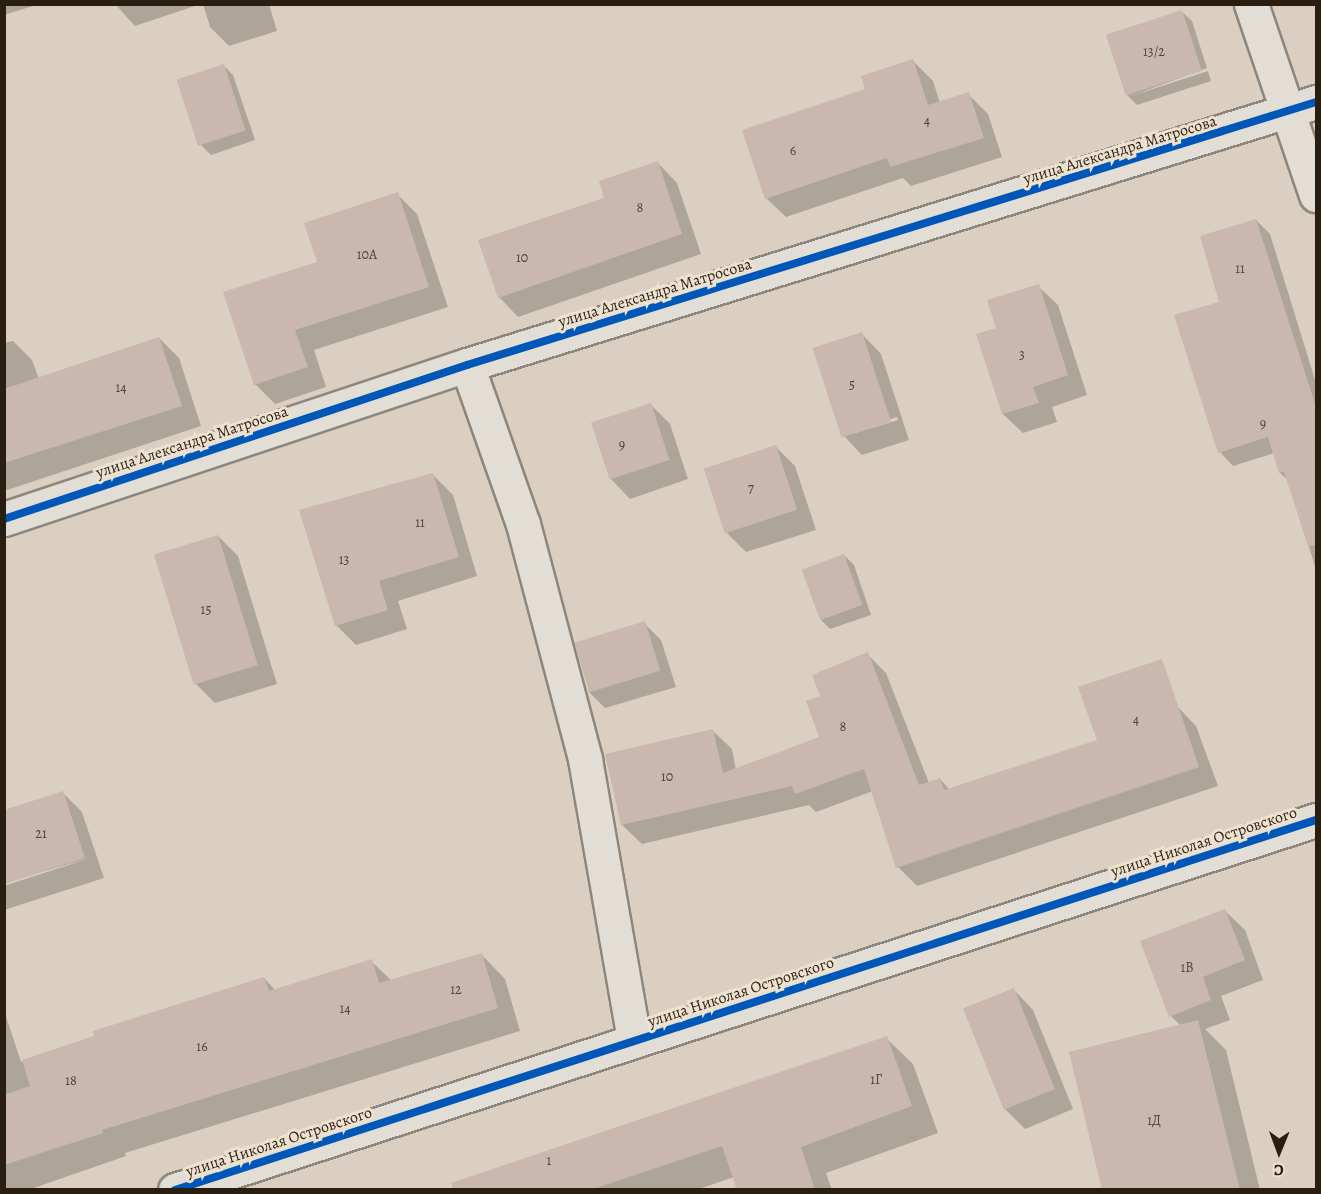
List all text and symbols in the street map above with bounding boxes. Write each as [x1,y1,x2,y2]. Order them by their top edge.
house number: 13/2 [1143,44,1165,60]
street label: улица Александра Матросова [1021,111,1219,189]
house number: 4 [924,113,930,129]
house number: 6 [790,143,796,159]
house number: 8 [637,200,643,216]
house number: 10А [357,247,377,263]
house number: 10 [516,250,528,266]
street label: улица Александра Матросова [556,254,754,332]
house number: 11 [1235,261,1245,277]
house number: 3 [1019,347,1025,363]
house number: 5 [849,377,855,393]
house number: 14 [115,380,127,396]
street label: улица Александра Матросова [93,402,291,482]
house number: 9 [1260,416,1266,432]
house number: 9 [619,437,625,453]
house number: 7 [748,481,754,497]
house number: 11 [415,515,425,531]
house number: 13 [339,552,349,568]
house number: 15 [201,602,211,618]
house number: 4 [1133,712,1139,728]
house number: 8 [840,719,846,735]
house number: 10 [661,769,673,785]
street label: улица Николая Островского [1108,803,1300,881]
house number: 21 [35,826,47,842]
street label: улица Николая Островского [645,953,837,1031]
house number: 1В [1180,960,1194,976]
house number: 12 [450,982,462,998]
house number: 14 [339,1001,351,1017]
house number: 16 [196,1039,208,1055]
house number: 1Г [870,1072,882,1088]
house number: 18 [65,1073,77,1089]
street label: улица Николая Островского [183,1103,375,1181]
house number: 1Д [1147,1113,1161,1129]
north arrow [1249,1122,1309,1182]
house number: 1 [547,1153,551,1169]
text: С [1274,1159,1284,1181]

